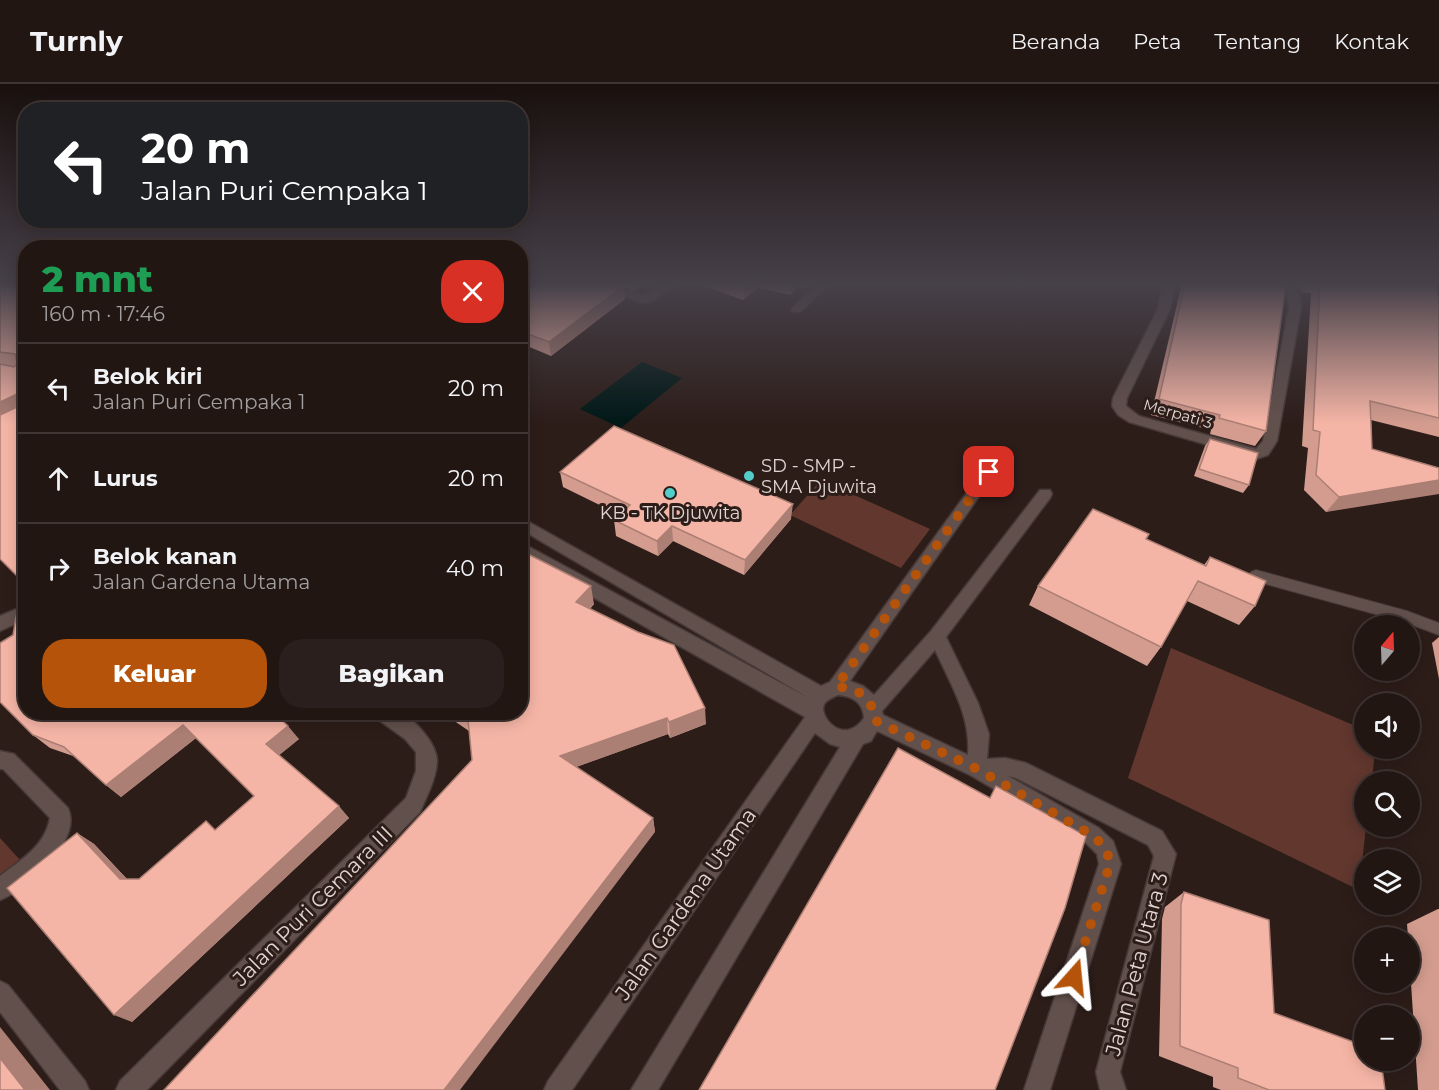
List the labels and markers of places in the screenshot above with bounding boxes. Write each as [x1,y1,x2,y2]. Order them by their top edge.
pin [963,446,1014,497]
place label: SD - SMP - SMA Djuwita [761,455,877,498]
marker: SD - SMP - SMA Djuwita [742,469,756,483]
marker: KB - TK Djuwita [663,486,677,500]
place label: KB - TK Djuwita [600,502,740,524]

